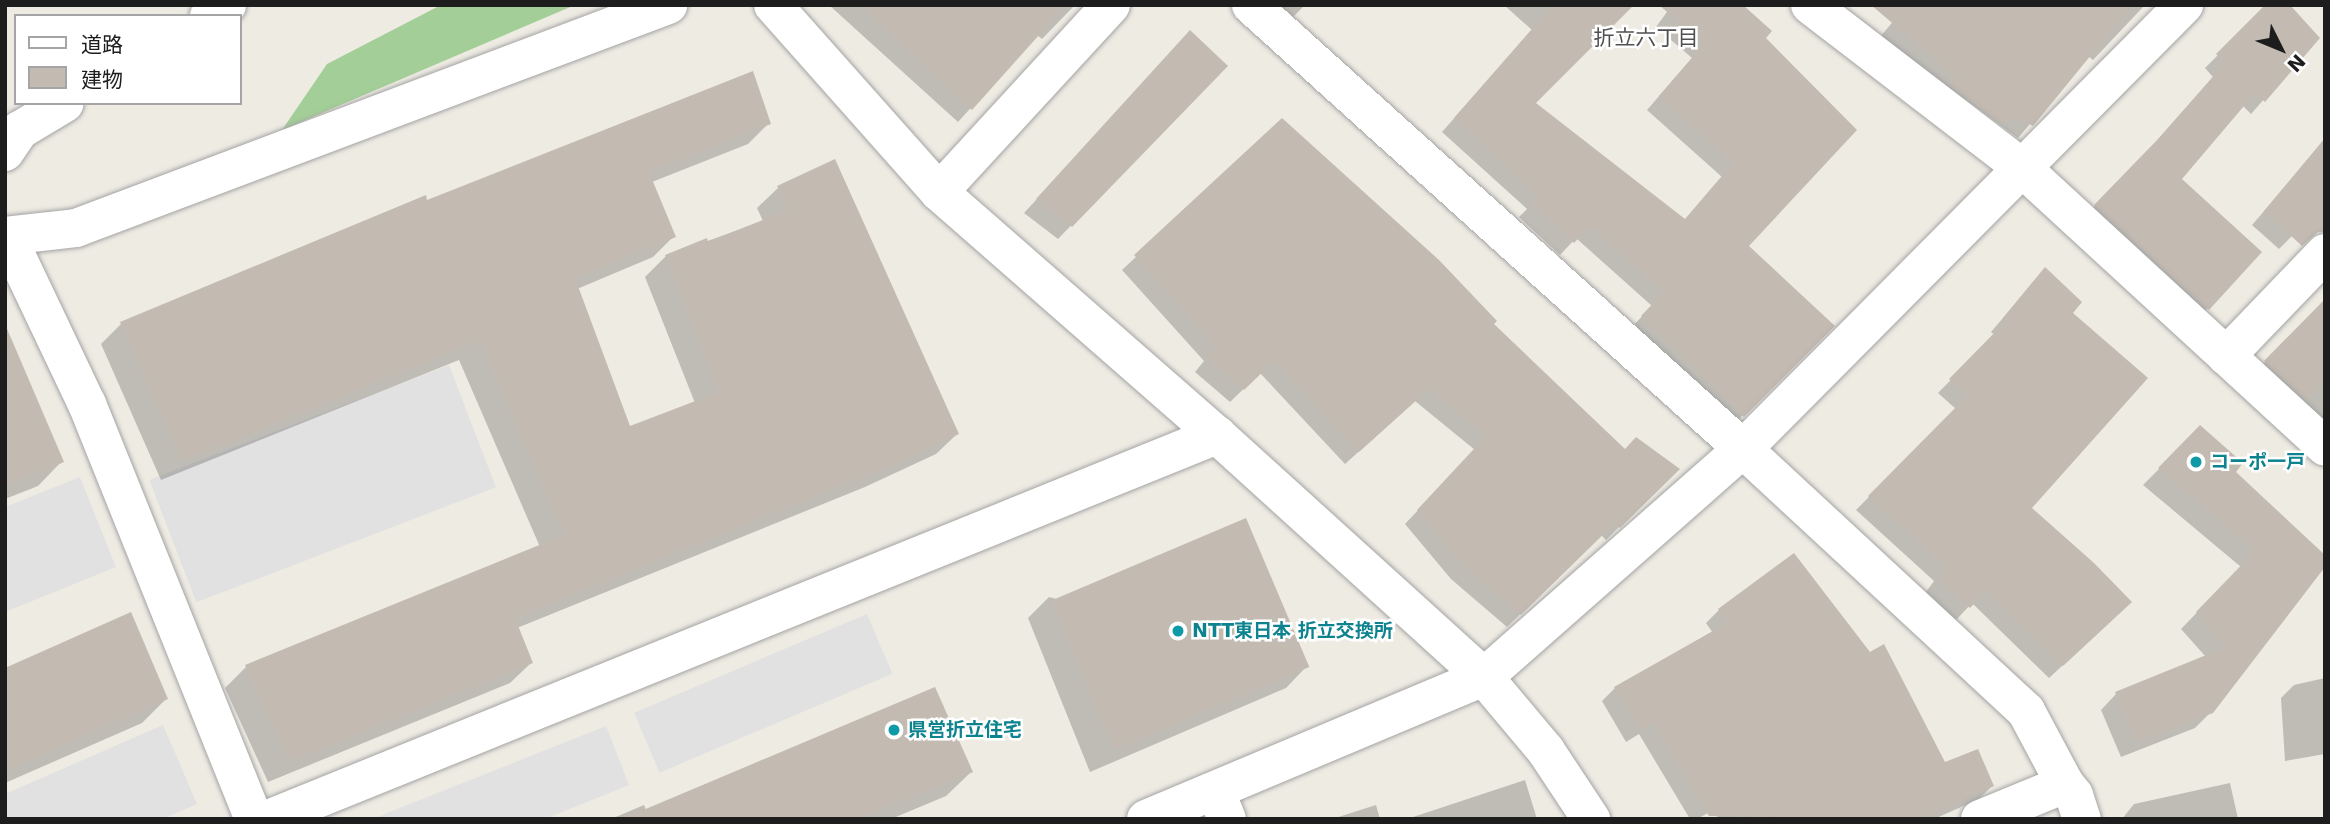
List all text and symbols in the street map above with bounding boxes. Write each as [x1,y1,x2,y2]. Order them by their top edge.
legend [14,14,242,105]
north arrow [2246,14,2316,84]
district label: 折立六丁目 [1594,25,1698,51]
text: 道路 [81,33,123,57]
text: N [2283,50,2310,77]
text: 建物 [81,68,123,92]
place label: コーポ一戸 [2210,451,2305,473]
marker: コーポ一戸 [2188,454,2204,470]
place label: NTT東日本 折立交換所 [1192,620,1393,642]
marker: NTT東日本 折立交換所 [1170,623,1186,639]
place label: 県営折立住宅 [908,719,1022,741]
marker: 県営折立住宅 [886,722,902,738]

